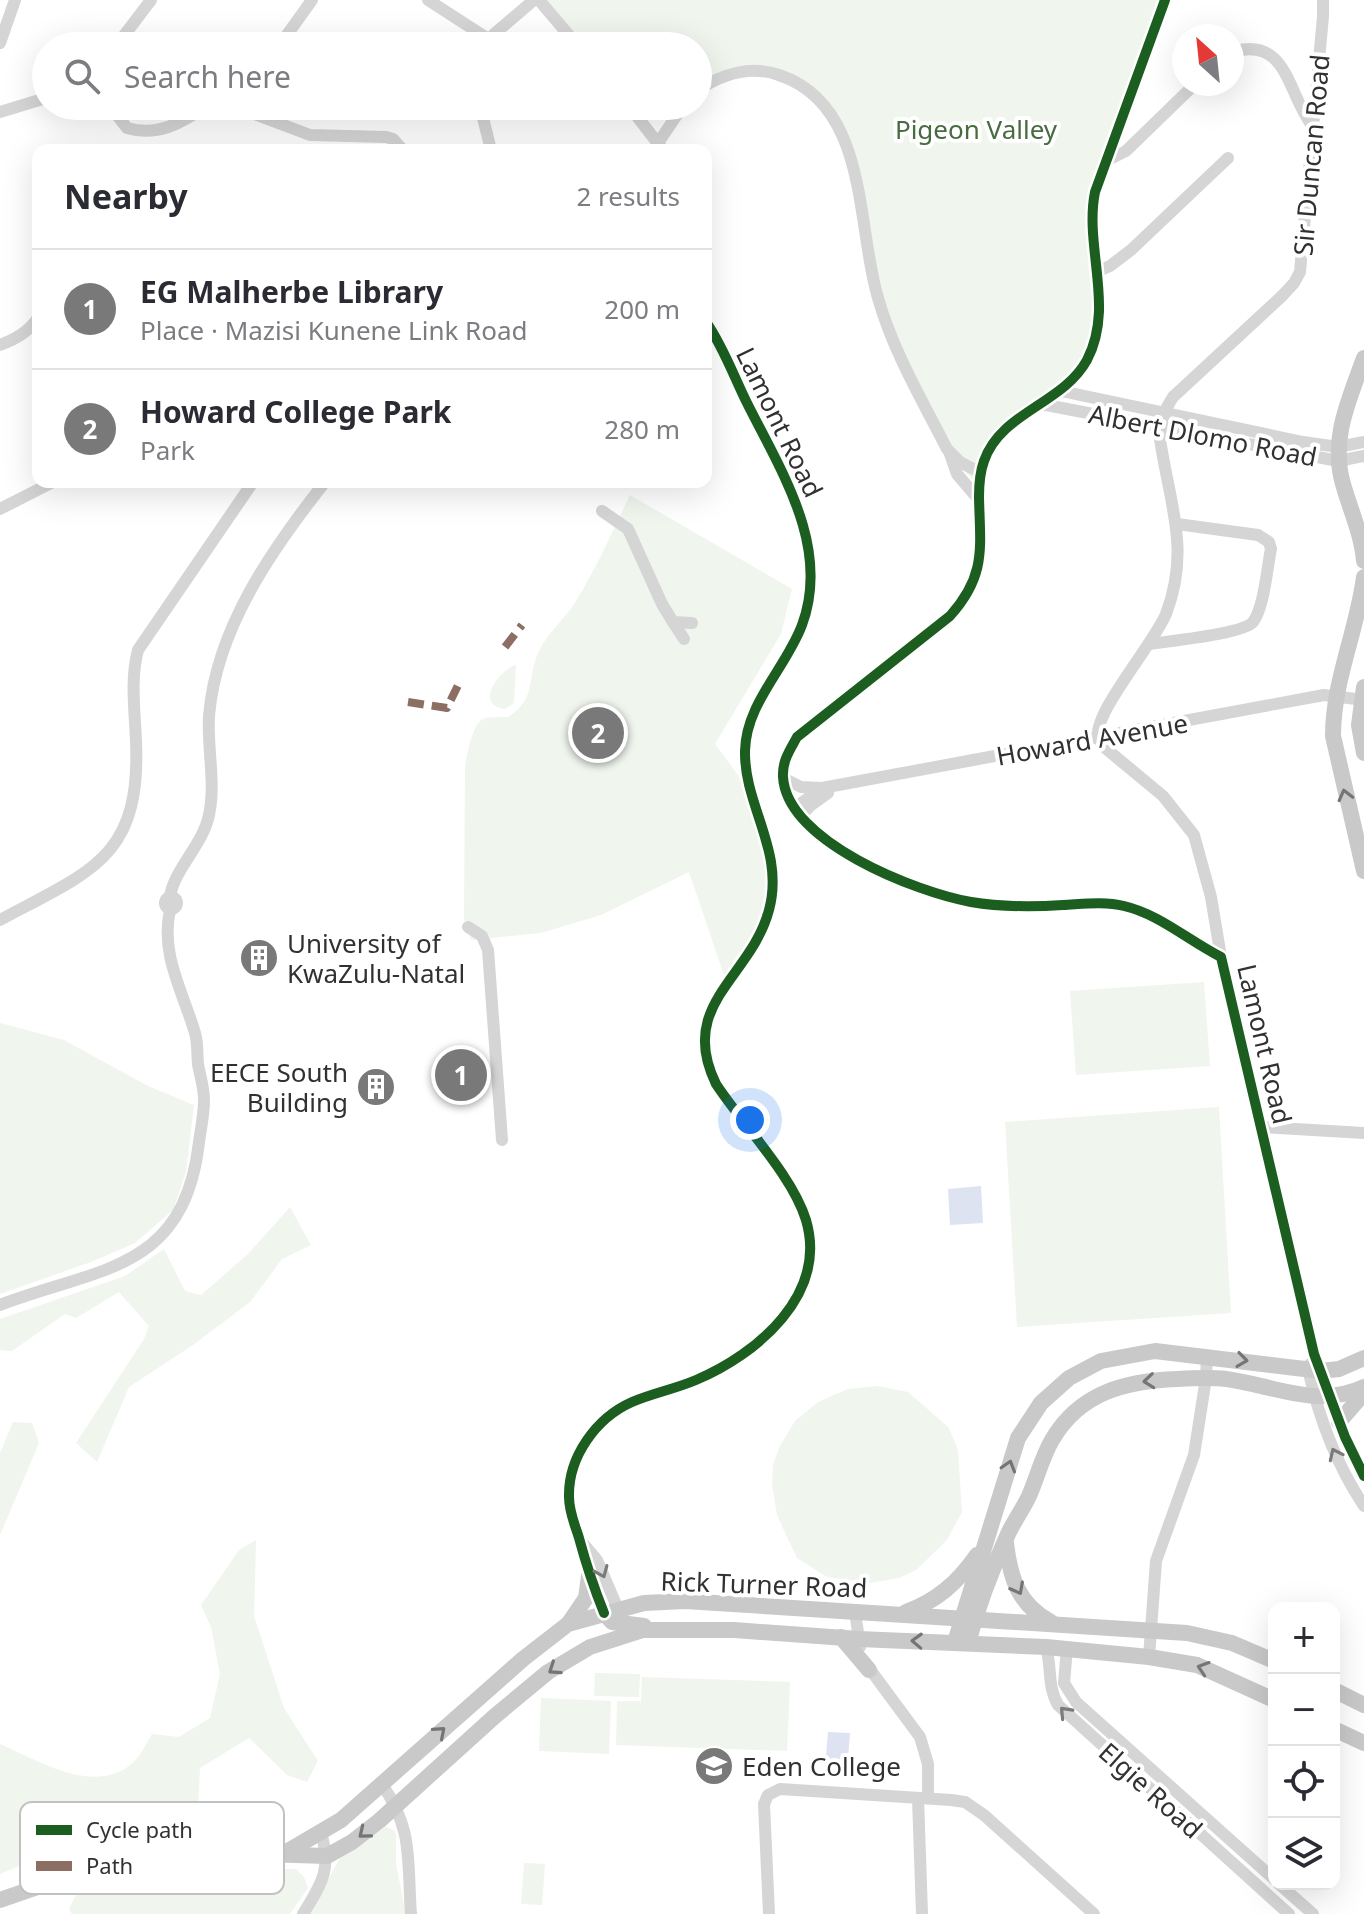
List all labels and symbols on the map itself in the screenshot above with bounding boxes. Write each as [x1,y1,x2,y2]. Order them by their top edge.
north arrow [1172,24,1244,96]
street label: Sir Duncan Road [1284,53,1338,257]
park label: Pigeon Valley [895,111,1058,147]
street label: Lamont Road [728,341,832,503]
street label: Albert Dlomo Road [1086,395,1320,475]
pin: 2 [572,703,624,763]
street label: Howard Avenue [993,704,1191,774]
one-way arrow [1338,788,1355,802]
place label: University of KwaZulu-Natal [287,925,465,991]
building icon: University of KwaZulu-Natal [238,937,280,979]
street label: Lamont Road [1229,961,1301,1127]
pin: 1 [435,1045,487,1105]
place label: EECE South Building [210,1054,348,1120]
building icon: EECE South Building [355,1066,397,1108]
your location [730,1100,770,1140]
one-way arrow [1235,1351,1249,1368]
one-way arrow [1143,1372,1156,1389]
one-way arrow [1329,1447,1345,1462]
one-way arrow [1000,1460,1016,1473]
street label: Rick Turner Road [660,1562,868,1606]
one-way arrow [592,1564,608,1578]
one-way arrow [1009,1581,1024,1596]
one-way arrow [910,1632,923,1649]
one-way arrow [549,1659,563,1674]
one-way arrow [1197,1661,1210,1677]
one-way arrow [1060,1707,1075,1721]
one-way arrow [430,1727,445,1742]
street label: Elgie Road [1091,1734,1211,1846]
school or university icon: Eden College [693,1745,735,1787]
place label: Eden College [742,1748,901,1784]
legend [20,1802,284,1894]
text: Cycle path [86,1814,193,1844]
one-way arrow [359,1823,373,1838]
text: Path [86,1850,133,1880]

